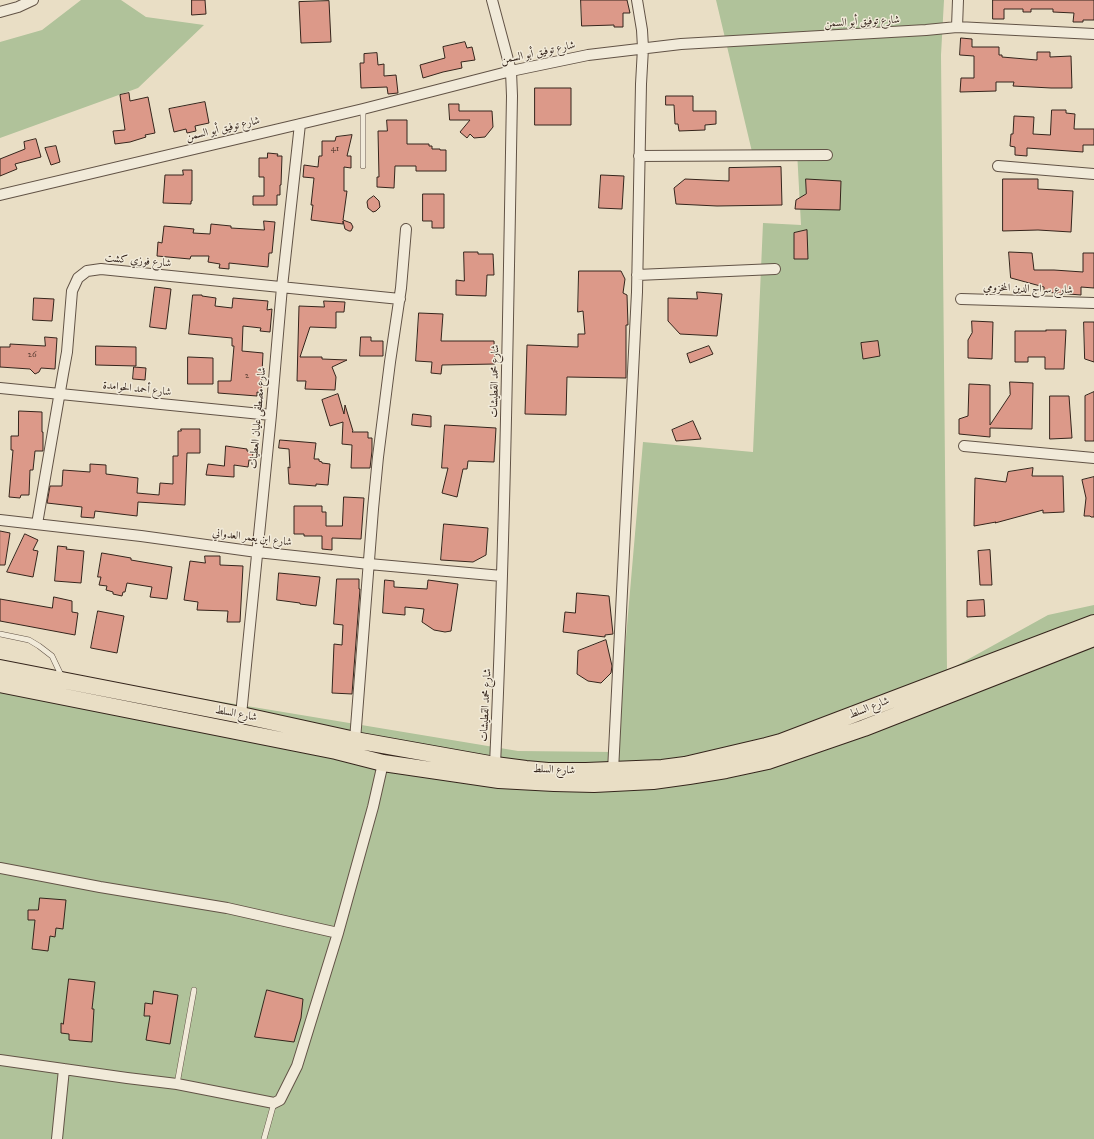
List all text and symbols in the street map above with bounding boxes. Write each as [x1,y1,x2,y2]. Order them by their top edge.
street label: شارع توفيق أبو السمن [824,13,900,31]
street label: شارع توفيق أبو السمن [500,39,576,67]
street label: شارع توفيق أبو السمن [185,114,261,144]
house number: 41 [331,144,339,154]
street label: شارع فوزي كشت [104,252,172,270]
street label: شارع سراج الدين المخزومي [983,281,1073,297]
street label: شارع محمد القطيشات [488,344,502,418]
house number: 26 [27,350,37,360]
street label: شارع مصطفى عليان العطيات [247,367,269,469]
house number: 2 [245,371,249,381]
street label: شارع أحمد الحوامدة [102,379,172,399]
street label: شارع ابن يعمر العدواني [211,527,293,549]
street label: شارع محمد القطيشات [477,668,495,742]
street label: شارع السلط [847,694,891,722]
street label: شارع السلط [214,703,258,725]
street label: شارع السلط [533,763,575,777]

